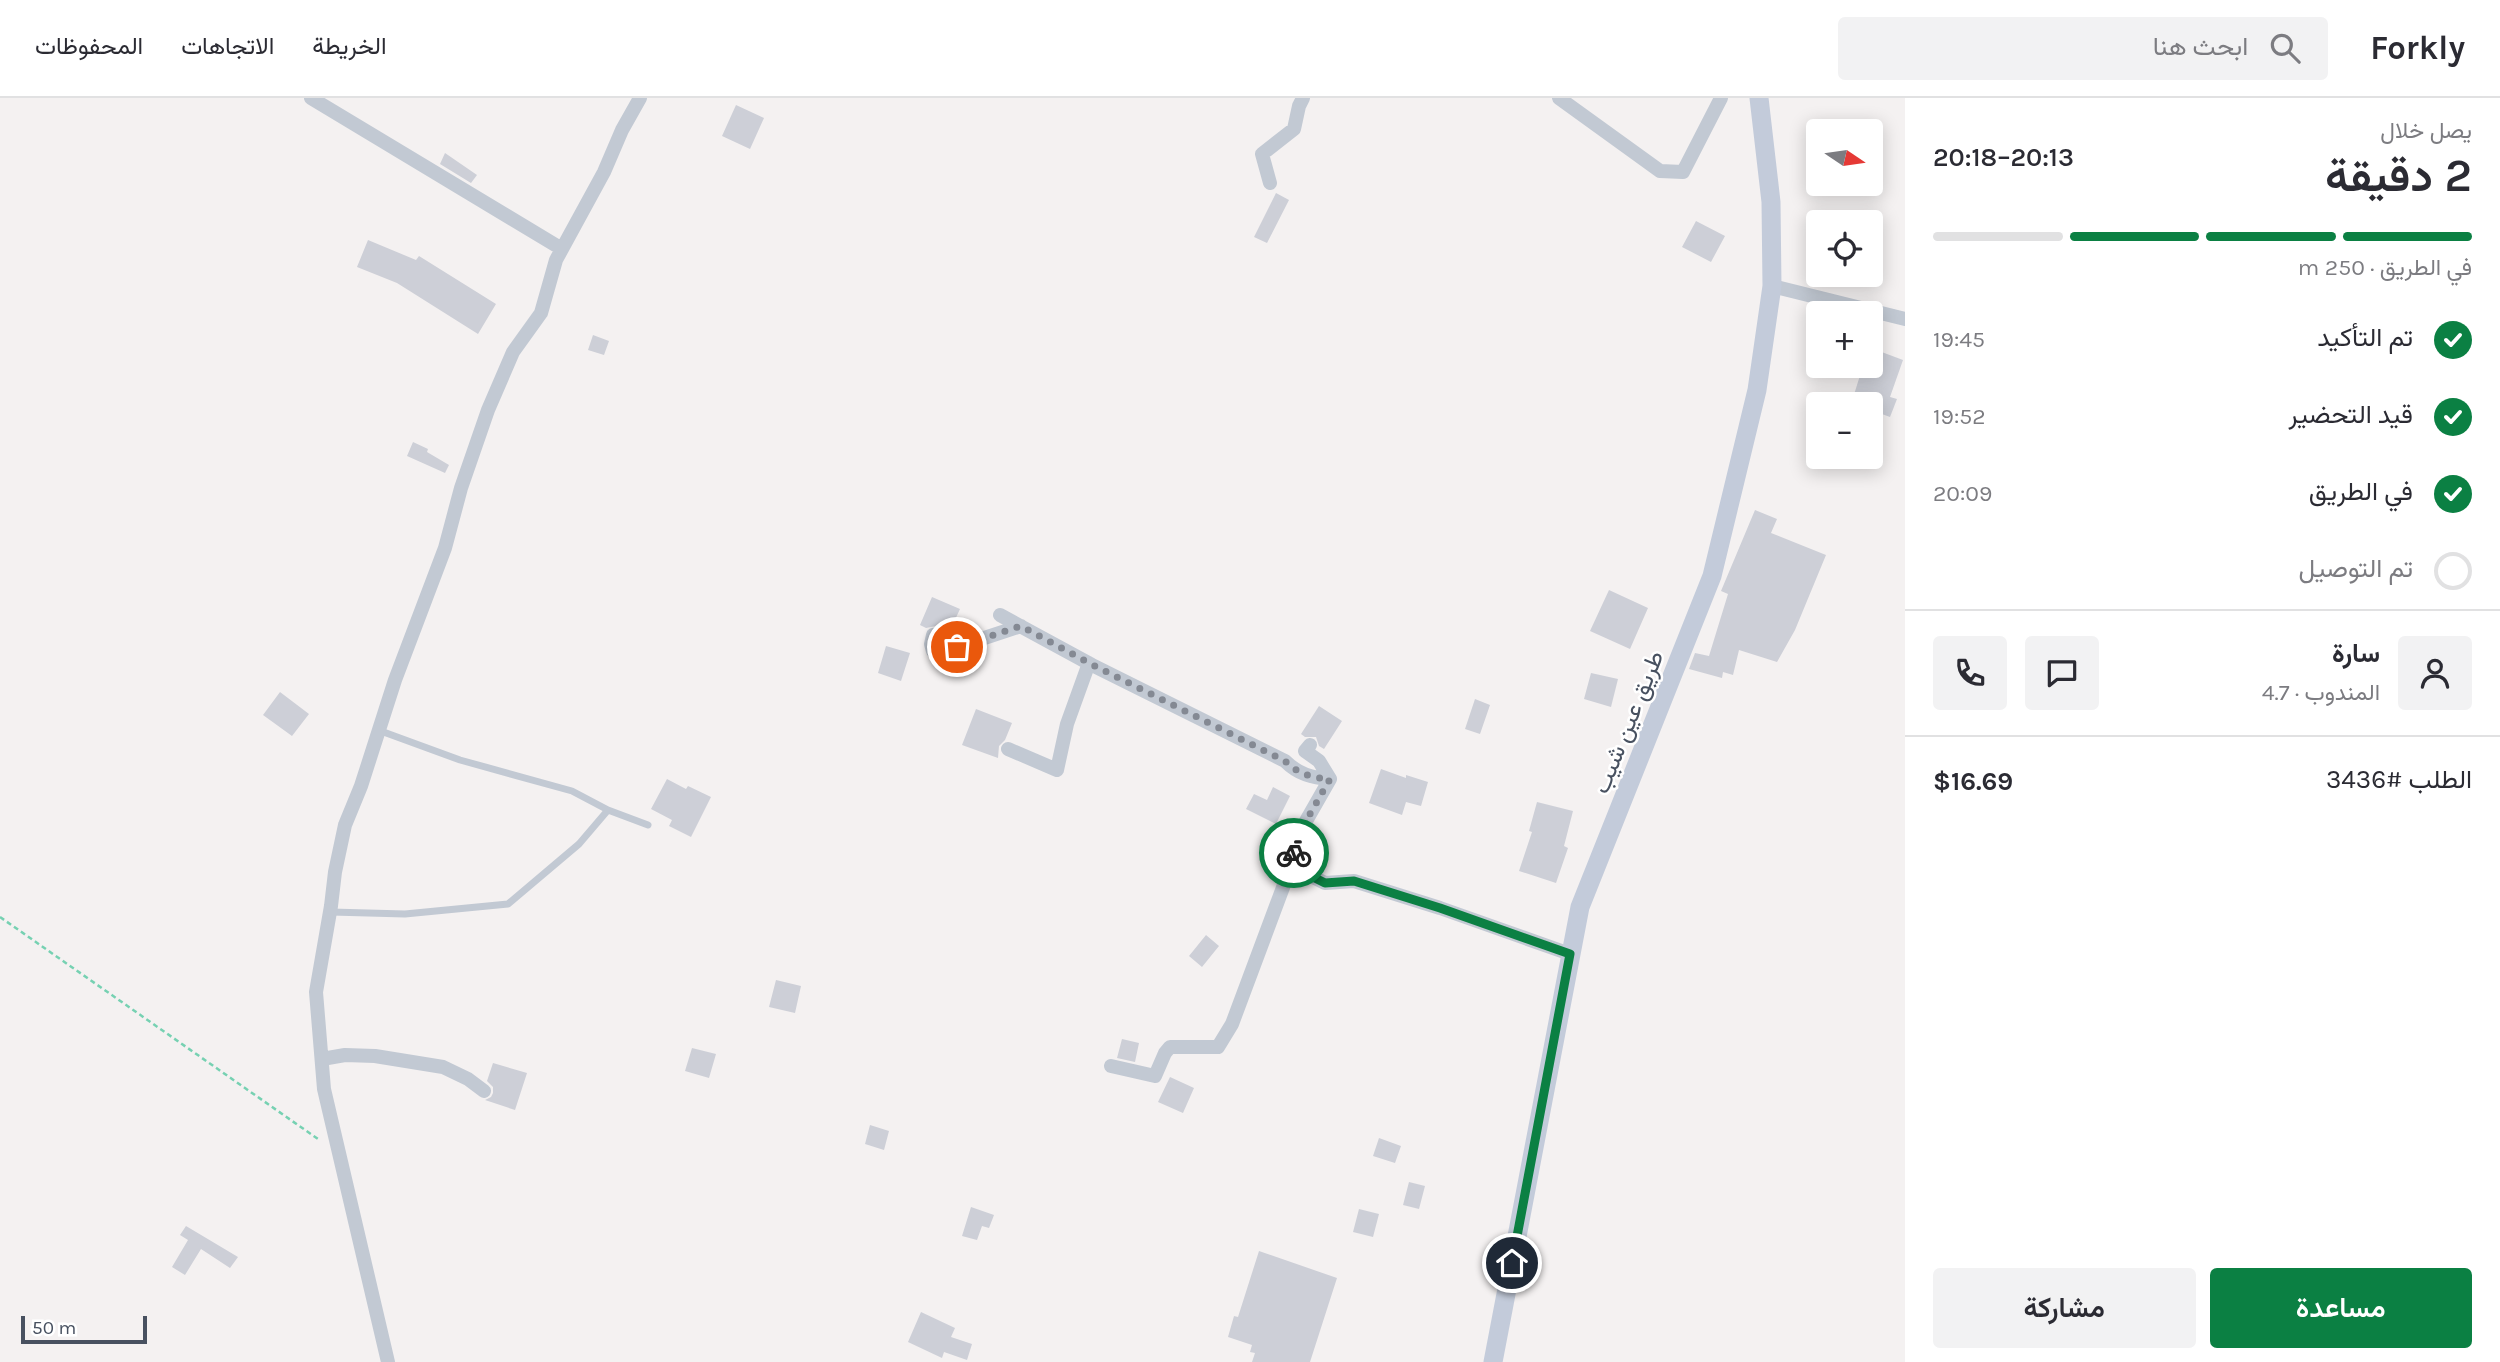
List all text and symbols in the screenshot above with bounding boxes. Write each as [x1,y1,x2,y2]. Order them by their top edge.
search box [1838,17,2328,80]
icon: search [2266,29,2304,67]
text: Forkly [2370,29,2465,67]
text: ابحث هنا [2153,31,2248,62]
text: المحفوظات [35,32,143,60]
text: الاتجاهات [181,32,274,60]
text: الخريطة [312,32,387,60]
text: يصل خلال [2380,117,2472,144]
north arrow [1806,119,1883,196]
map controls [1806,119,1883,469]
text: 20:13–20:18 [1933,142,2074,173]
text: 2 دقيقة [2325,149,2472,203]
button: locate [1806,210,1883,287]
text: في الطريق · 250 m [2298,254,2472,281]
button: + [1806,301,1883,378]
icon: check [2434,321,2472,359]
text: تم التأكيد [2317,322,2413,353]
text: 19:45 [1933,326,1985,353]
button: − [1806,392,1883,469]
icon: check [2434,398,2472,436]
text: قيد التحضير [2288,399,2413,430]
text: 19:52 [1933,403,1986,430]
icon: check [2434,475,2472,513]
text: في الطريق [2309,476,2413,507]
text: 20:09 [1933,480,1992,507]
text: تم التوصيل [2298,553,2413,584]
pin [927,617,987,677]
icon: bag [938,628,976,666]
button: phone [1933,636,2007,710]
button: chat [2025,636,2099,710]
button: person [2398,636,2472,710]
text: سارة [2332,638,2380,669]
street label: طريق عين شيب [1587,646,1670,798]
text: المندوب · 4.7 [2262,679,2380,706]
text: الطلب #3436 [2326,764,2472,795]
text: $16.69 [1933,766,2013,797]
courier [1259,818,1329,888]
icon: bike [1275,834,1313,872]
pin [1482,1233,1542,1293]
icon: home [1493,1244,1531,1282]
button: مشاركة [1933,1268,2196,1348]
button: مساعدة [2210,1268,2472,1348]
scale bar [21,1313,147,1345]
text: 50 m [32,1317,76,1339]

